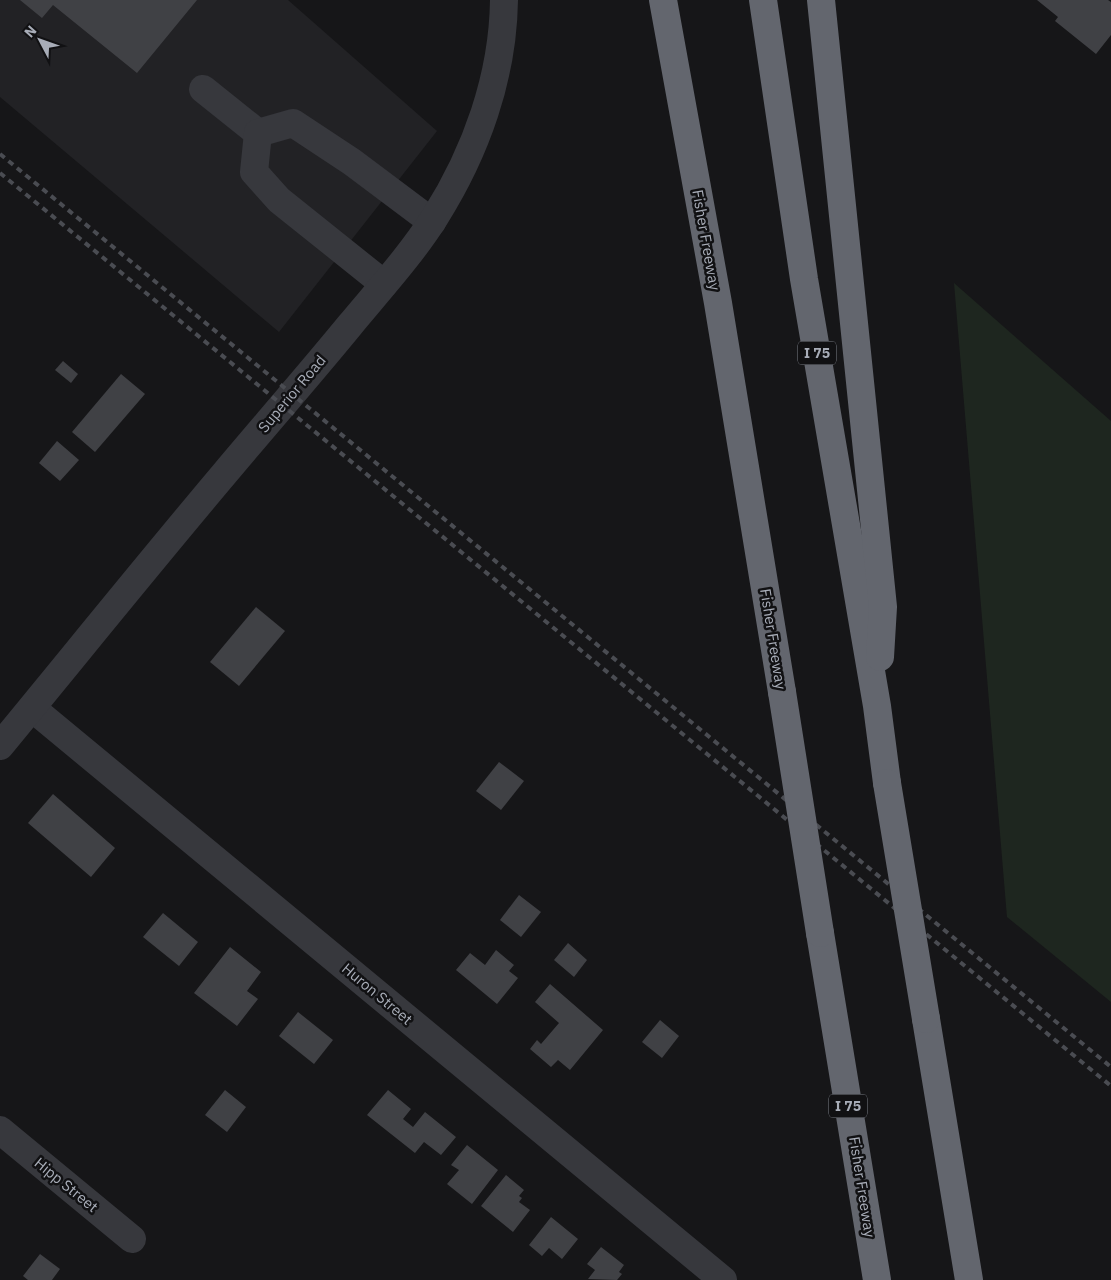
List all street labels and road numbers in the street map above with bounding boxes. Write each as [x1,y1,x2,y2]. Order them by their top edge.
street label: Fisher Freeway [688,188,725,292]
road number: I 75 [798,342,836,364]
street label: Superior Road [254,351,330,436]
street label: Fisher Freeway [756,587,791,691]
street label: Huron Street [338,959,416,1029]
road number: I 75 [829,1094,867,1118]
street label: Fisher Freeway [845,1135,880,1239]
street label: Hipp Street [31,1153,102,1216]

